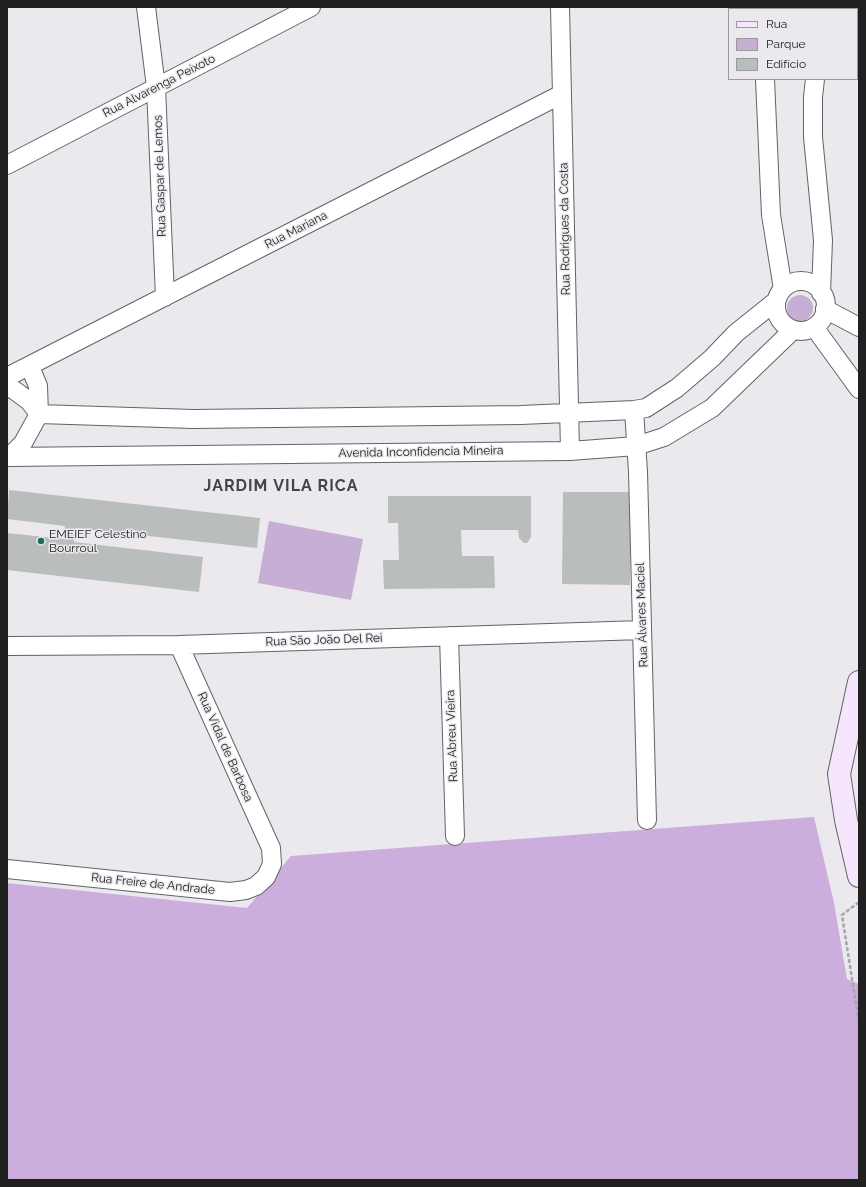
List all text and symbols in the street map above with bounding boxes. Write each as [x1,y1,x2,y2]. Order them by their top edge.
legend [728,8,858,80]
text: Rua [766,17,787,31]
text: Parque [766,37,806,51]
street label: Rua Alvarenga Peixoto [100,51,218,121]
text: Edifício [766,57,806,71]
street label: Rua Gaspar de Lemos [151,115,169,237]
street label: Rua Rodrigues da Costa [557,162,573,296]
street label: Rua Mariana [262,208,330,252]
street label: Avenida Inconfidencia Mineira [338,443,504,461]
district label: JARDIM VILA RICA [204,476,358,496]
place label: EMEIEF Celestino Bourroul [49,527,147,555]
marker: EMEIEF Celestino Bourroul [36,536,46,546]
street label: Rua Álvares Maciel [633,562,651,668]
street label: Rua São João Del Rei [265,631,383,649]
street label: Rua Vidal de Barbosa [194,690,256,804]
street label: Rua Abreu Vieira [443,690,461,782]
street label: Rua Freire de Andrade [90,870,216,898]

